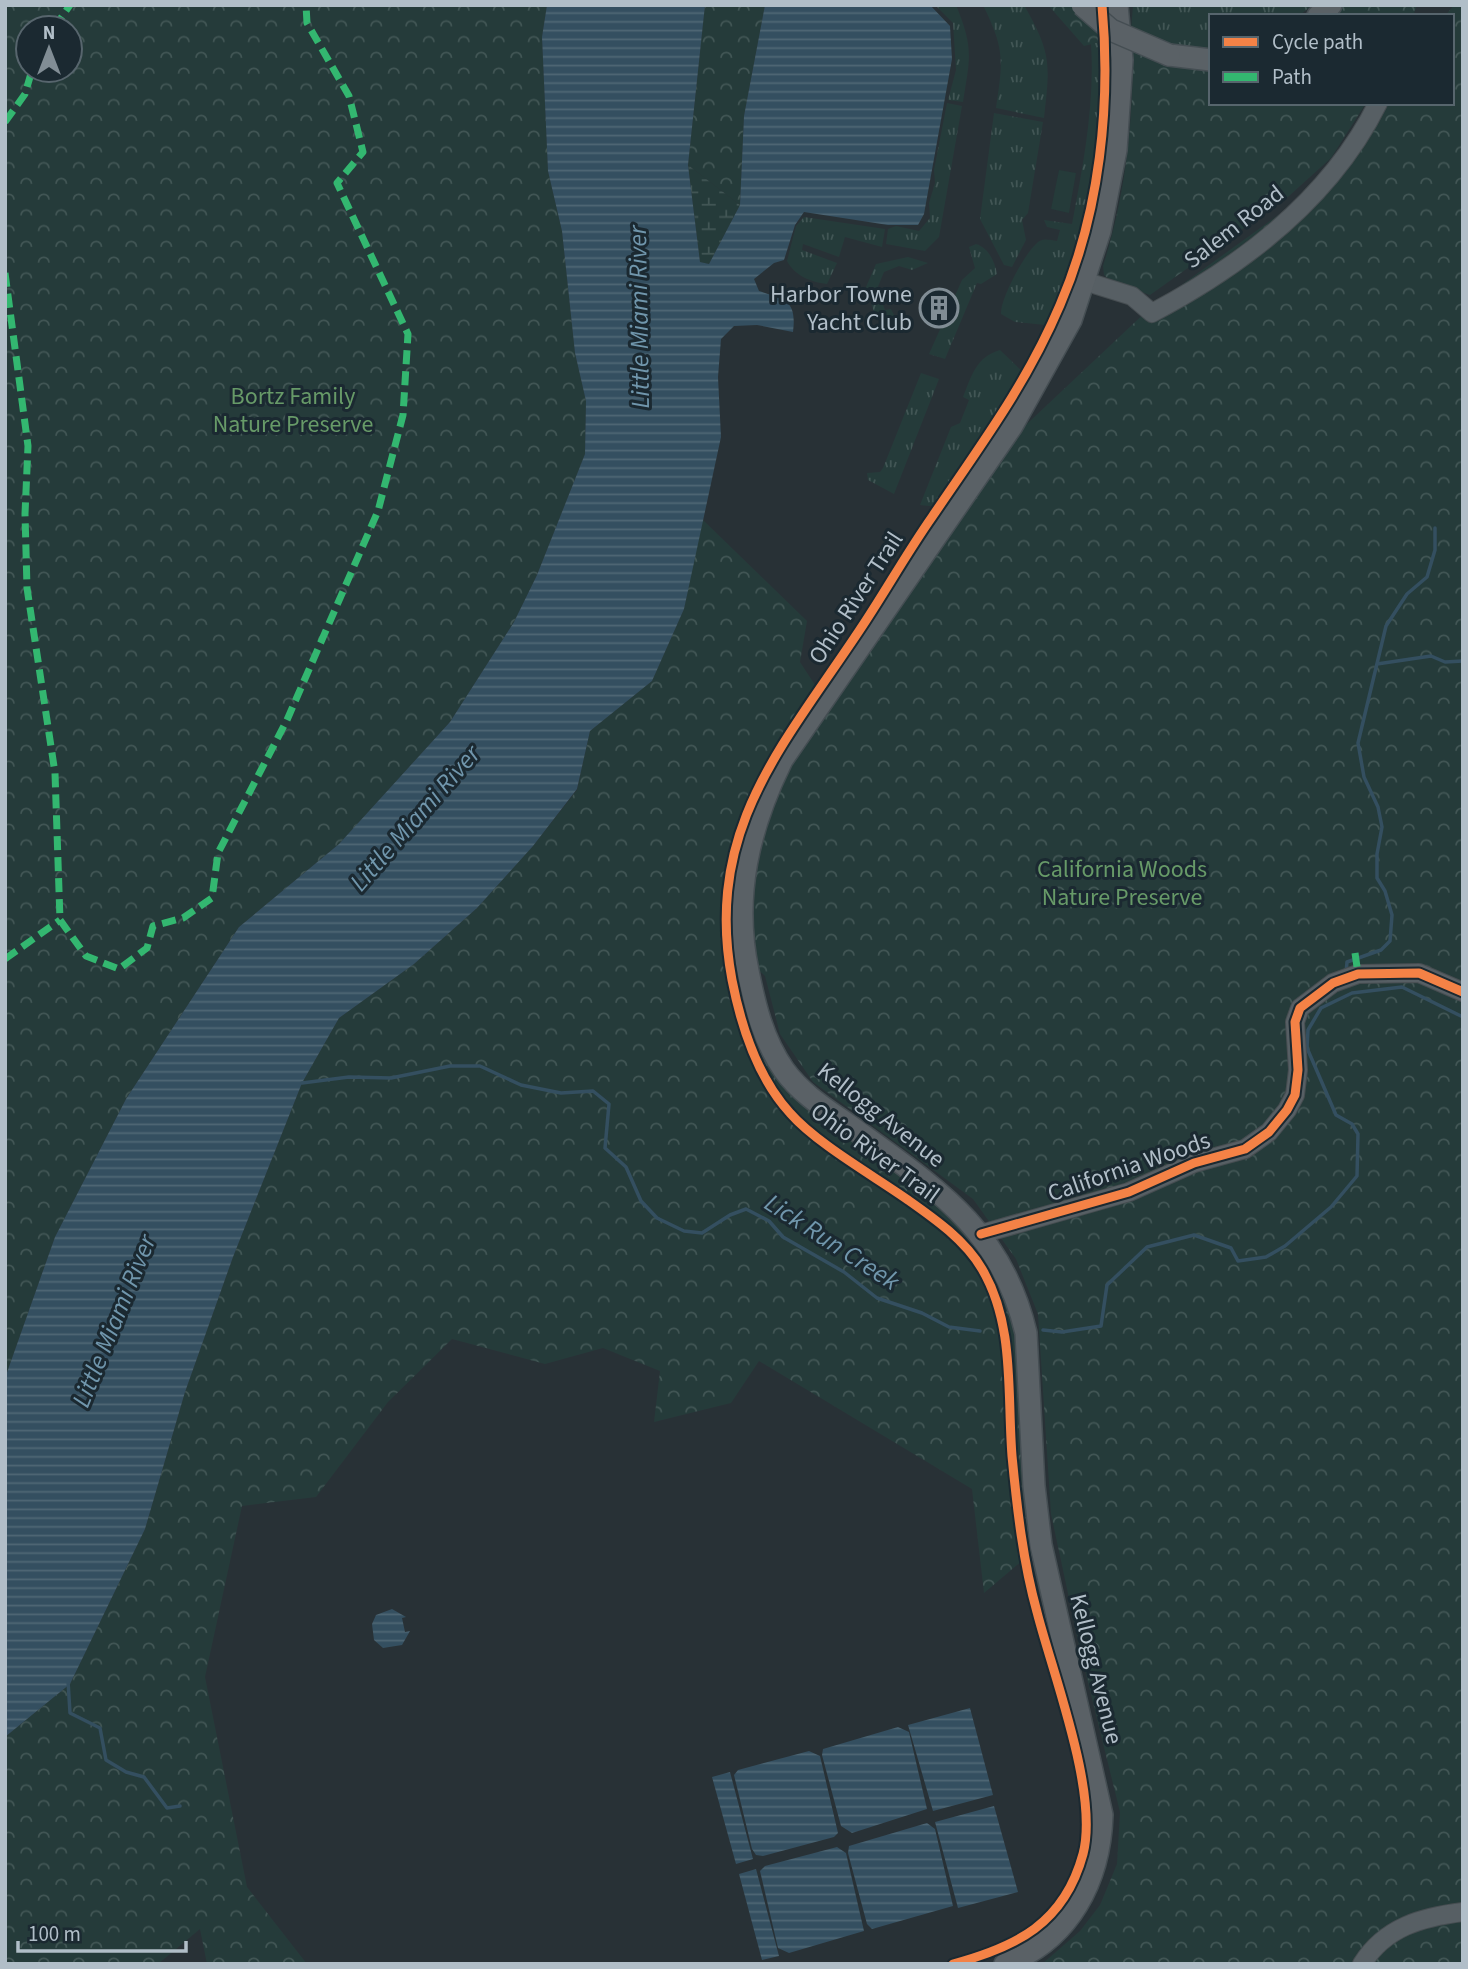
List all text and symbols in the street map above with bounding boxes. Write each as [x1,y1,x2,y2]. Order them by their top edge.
north arrow [14,14,84,84]
legend [1209,14,1454,105]
text: N [43,20,55,47]
text: Cycle path [1272,27,1363,57]
text: Path [1272,62,1312,92]
street label: Salem Road [1176,177,1292,277]
water label: Little Miami River [619,224,659,409]
place label: Harbor Towne Yacht Club [770,277,912,340]
building icon: Harbor Towne Yacht Club [918,287,960,329]
park label: Bortz Family Nature Preserve [213,379,373,442]
street label: Ohio River Trail [800,525,912,671]
water label: Little Miami River [341,736,490,899]
park label: California Woods Nature Preserve [1037,852,1207,915]
street label: Kellogg Avenue [810,1054,952,1176]
street label: Ohio River Trail [803,1094,947,1212]
street label: California Woods [1043,1123,1215,1211]
water label: Lick Run Creek [757,1184,907,1300]
water label: Little Miami River [63,1228,166,1413]
street label: Kellogg Avenue [1060,1590,1132,1748]
scale bar [18,1910,186,1954]
text: 100 m [28,1919,81,1949]

